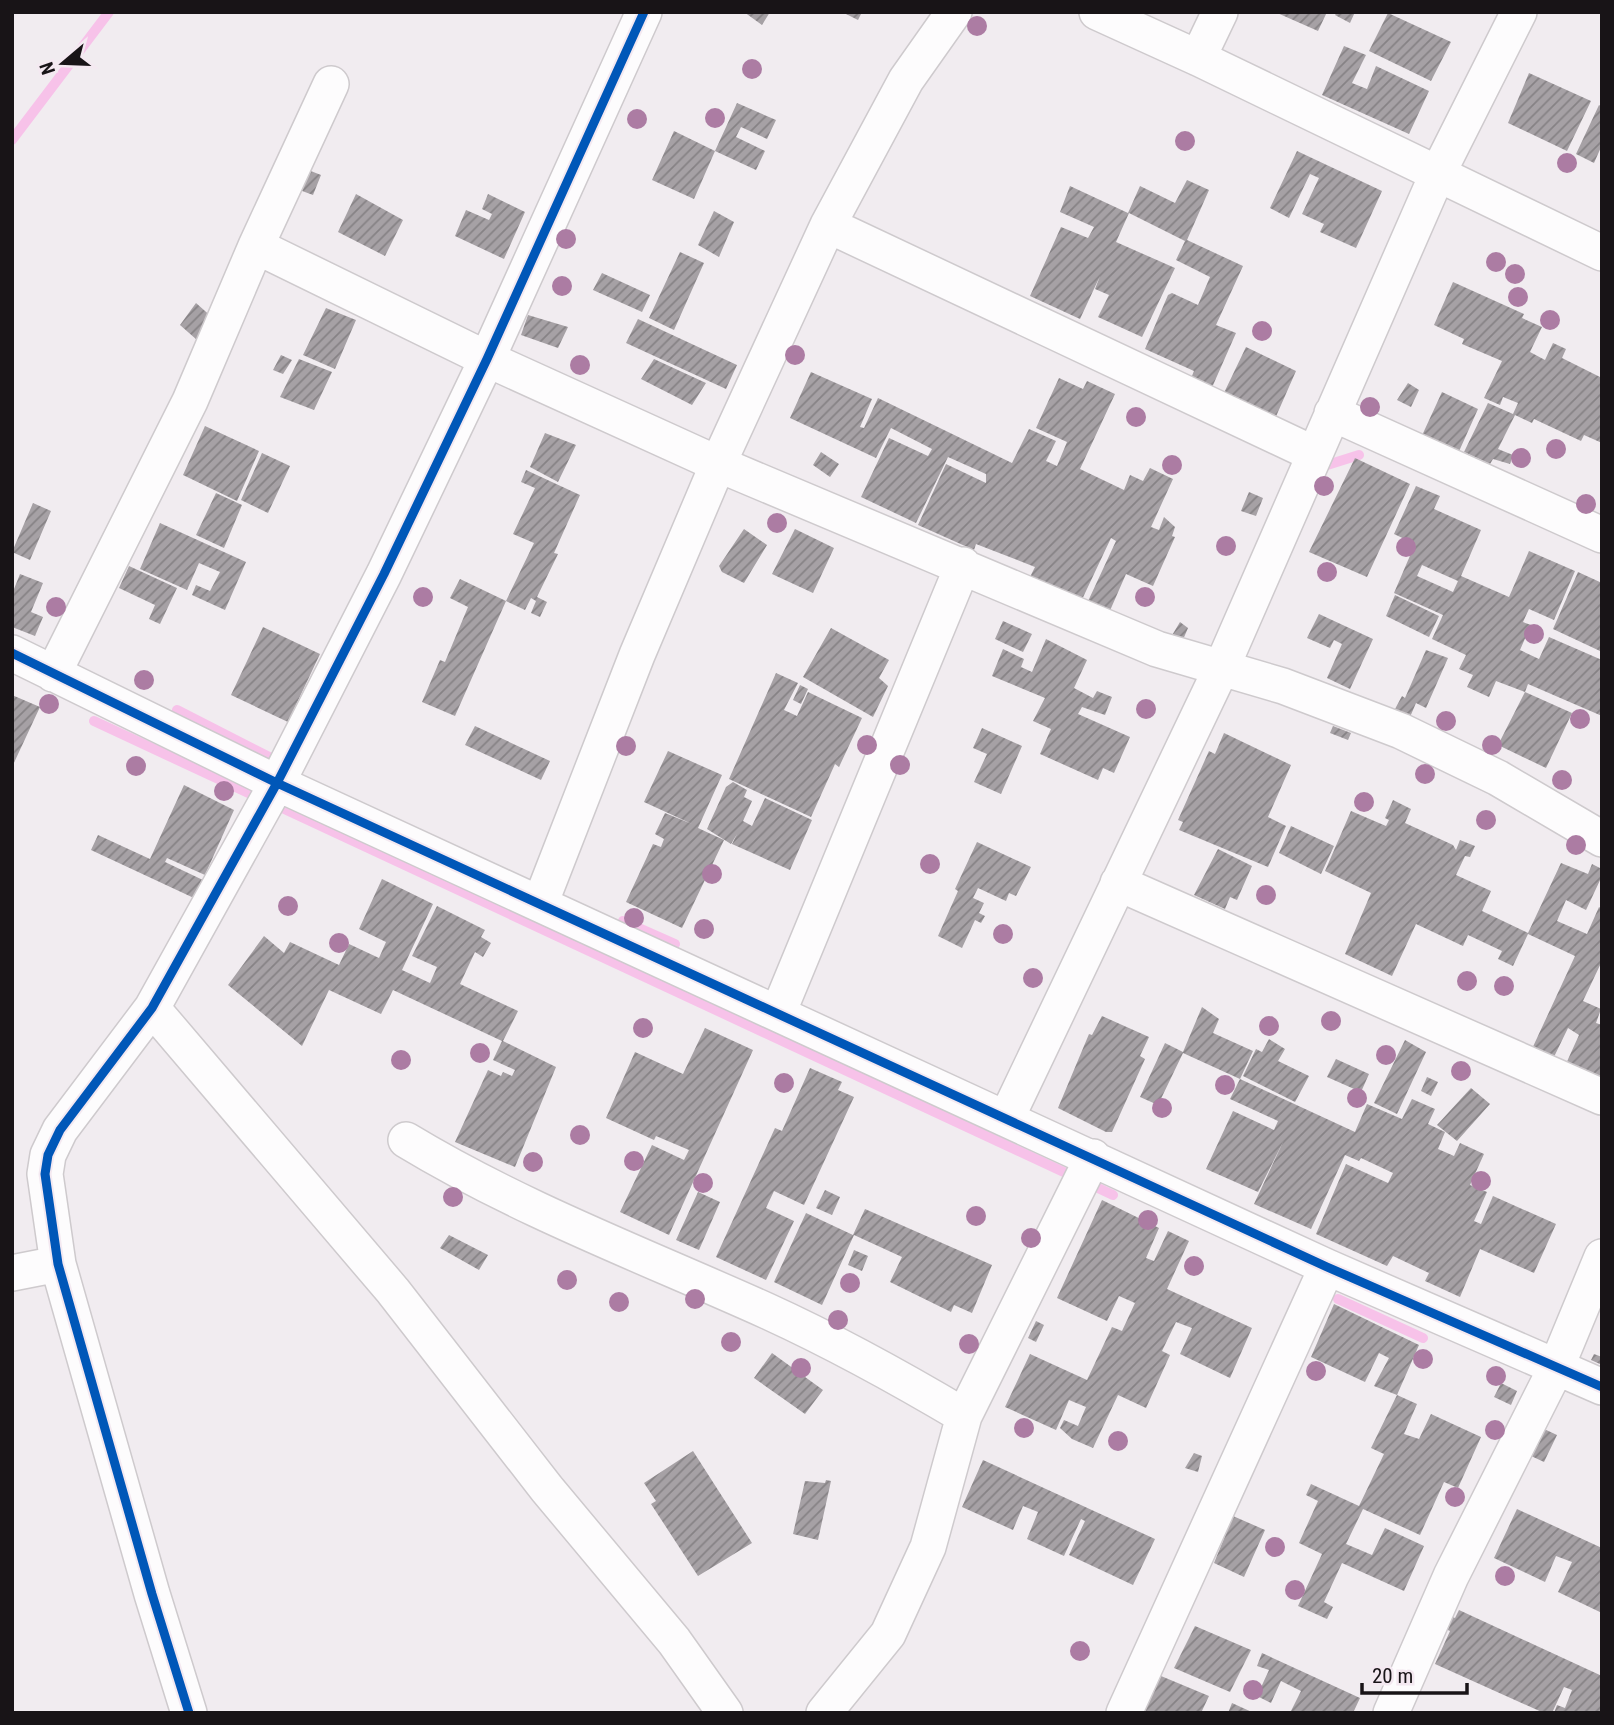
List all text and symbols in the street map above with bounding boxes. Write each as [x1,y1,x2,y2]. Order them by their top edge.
north arrow [28,28,98,98]
text: N [35,59,60,78]
scale bar [1362,1652,1467,1696]
text: 20 m [1372,1664,1413,1688]

